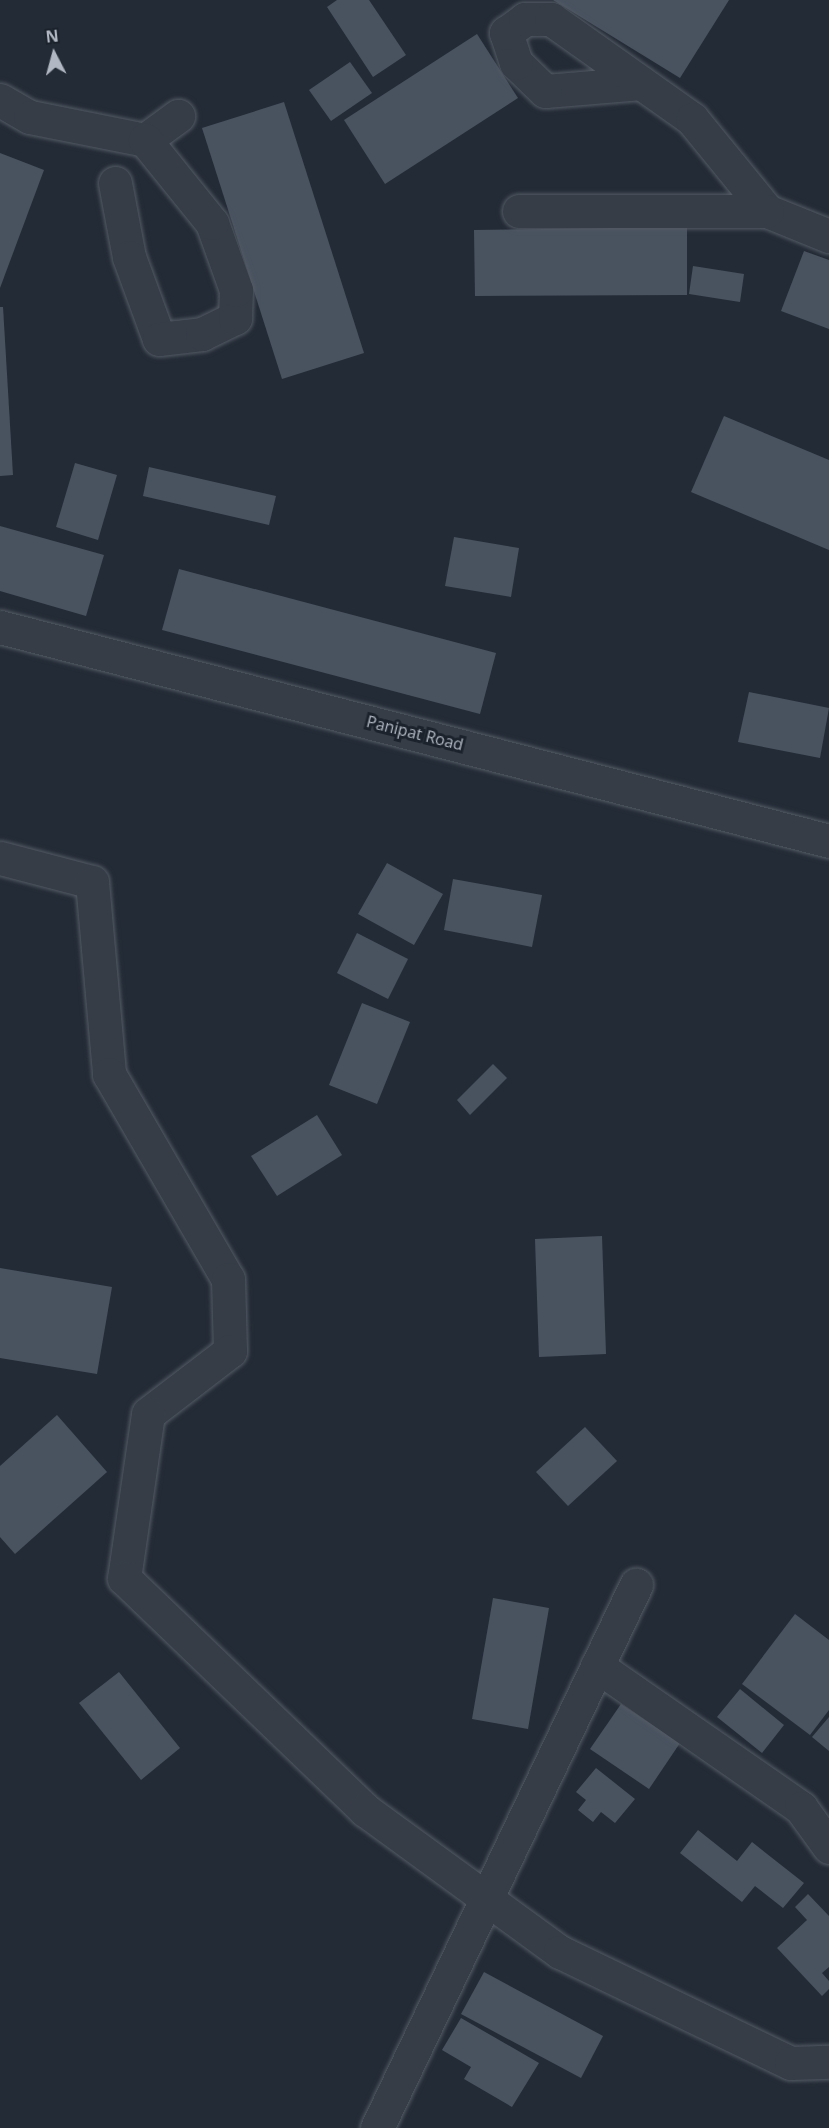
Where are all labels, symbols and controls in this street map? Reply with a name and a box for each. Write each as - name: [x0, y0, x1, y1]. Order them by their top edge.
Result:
- north arrow: [24, 24, 84, 84]
- text: N: [44, 24, 60, 48]
- street label: Panipat Road: [365, 712, 465, 754]

